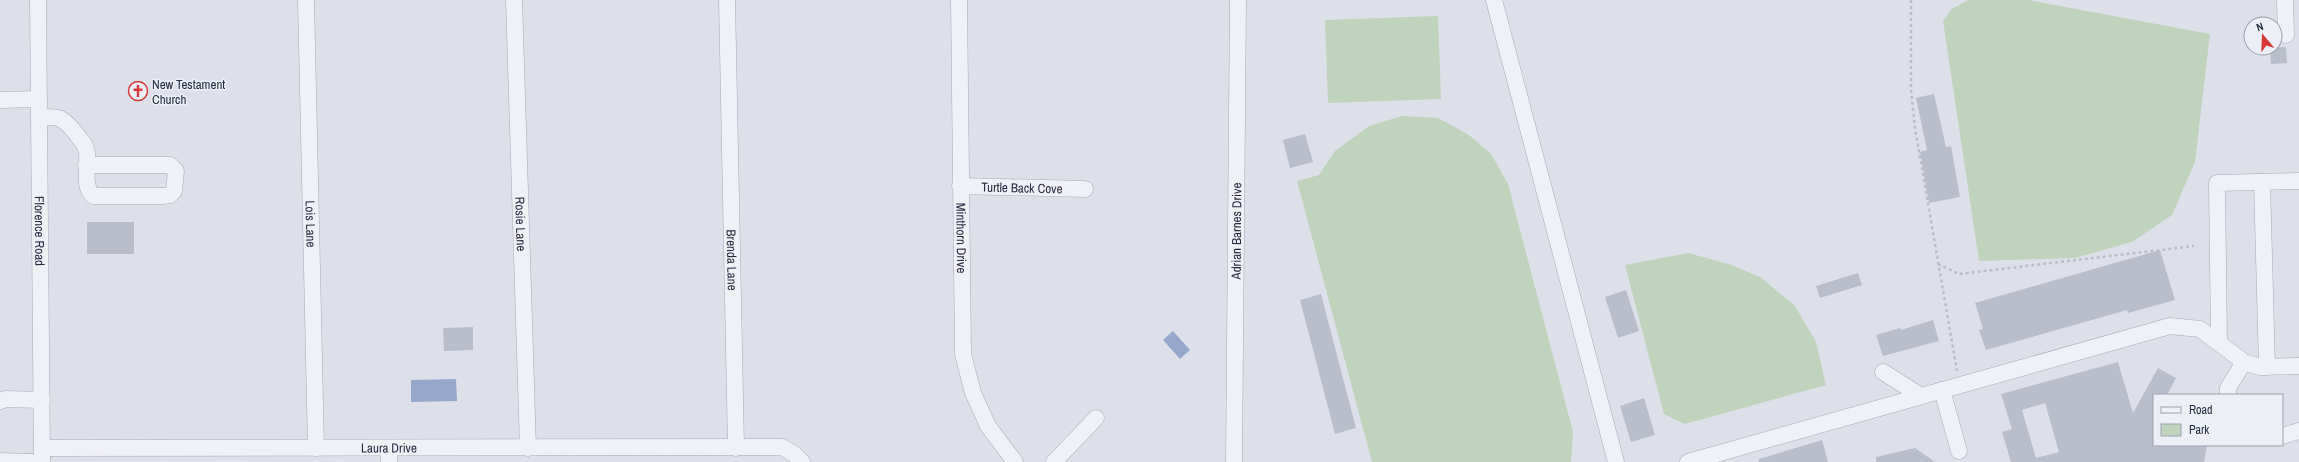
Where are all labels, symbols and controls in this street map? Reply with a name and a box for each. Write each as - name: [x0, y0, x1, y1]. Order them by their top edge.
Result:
- north arrow: [2243, 16, 2283, 56]
- text: N: [2254, 19, 2265, 34]
- place label: New Testament Church: [152, 76, 225, 108]
- church icon: New Testament Church: [127, 80, 149, 102]
- street label: Turtle Back Cove: [981, 179, 1063, 197]
- street label: Adrian Barnes Drive: [1228, 182, 1245, 280]
- street label: Florence Road: [31, 196, 48, 266]
- street label: Rosie Lane: [511, 196, 530, 252]
- street label: Lois Lane: [301, 200, 320, 248]
- street label: Minthorn Drive: [952, 203, 970, 273]
- street label: Brenda Lane: [723, 229, 741, 291]
- legend: [2153, 394, 2283, 446]
- text: Road: [2189, 402, 2213, 418]
- text: Park: [2189, 422, 2209, 438]
- street label: Laura Drive: [361, 439, 417, 457]

